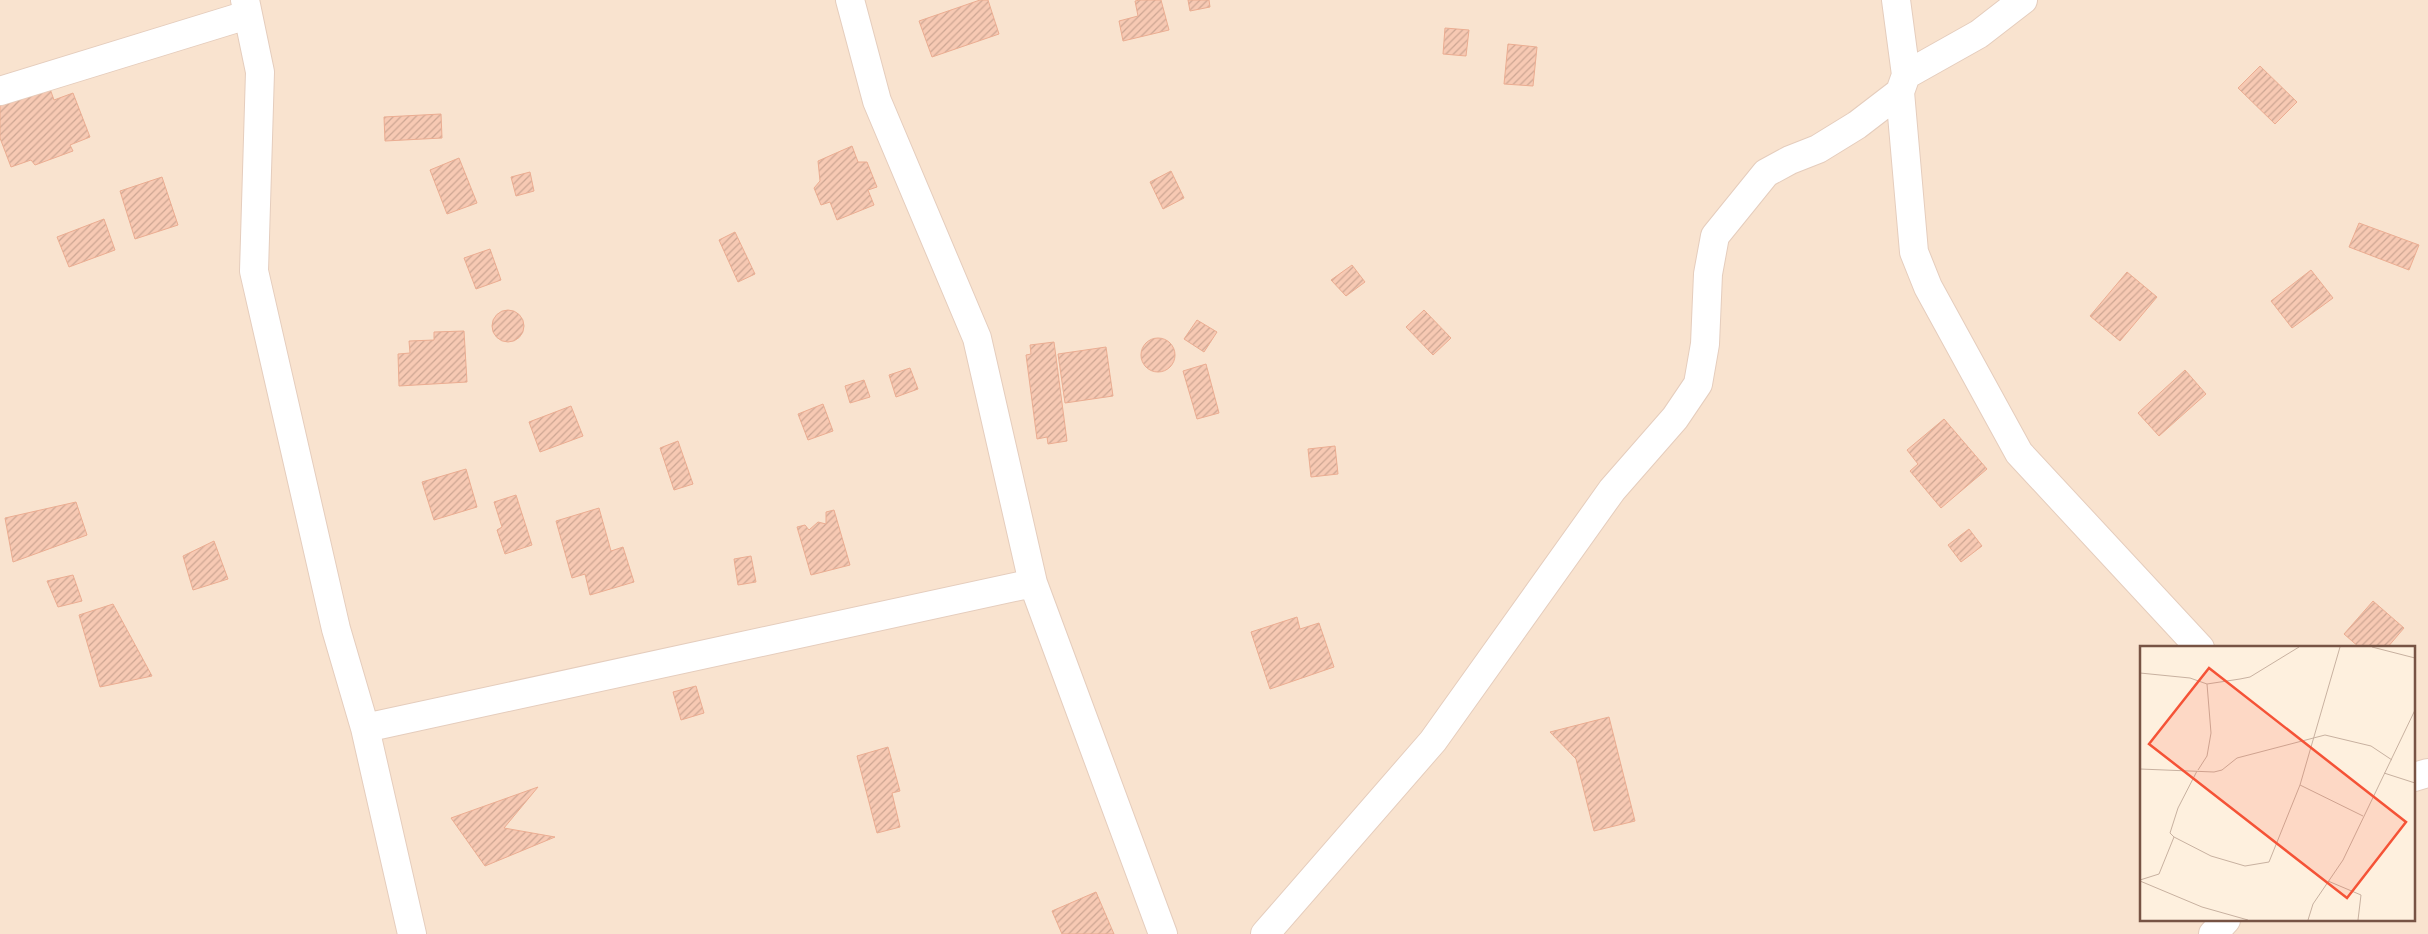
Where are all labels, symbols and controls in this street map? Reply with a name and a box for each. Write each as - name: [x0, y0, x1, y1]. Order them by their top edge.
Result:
- inset map: [2140, 646, 2416, 922]

